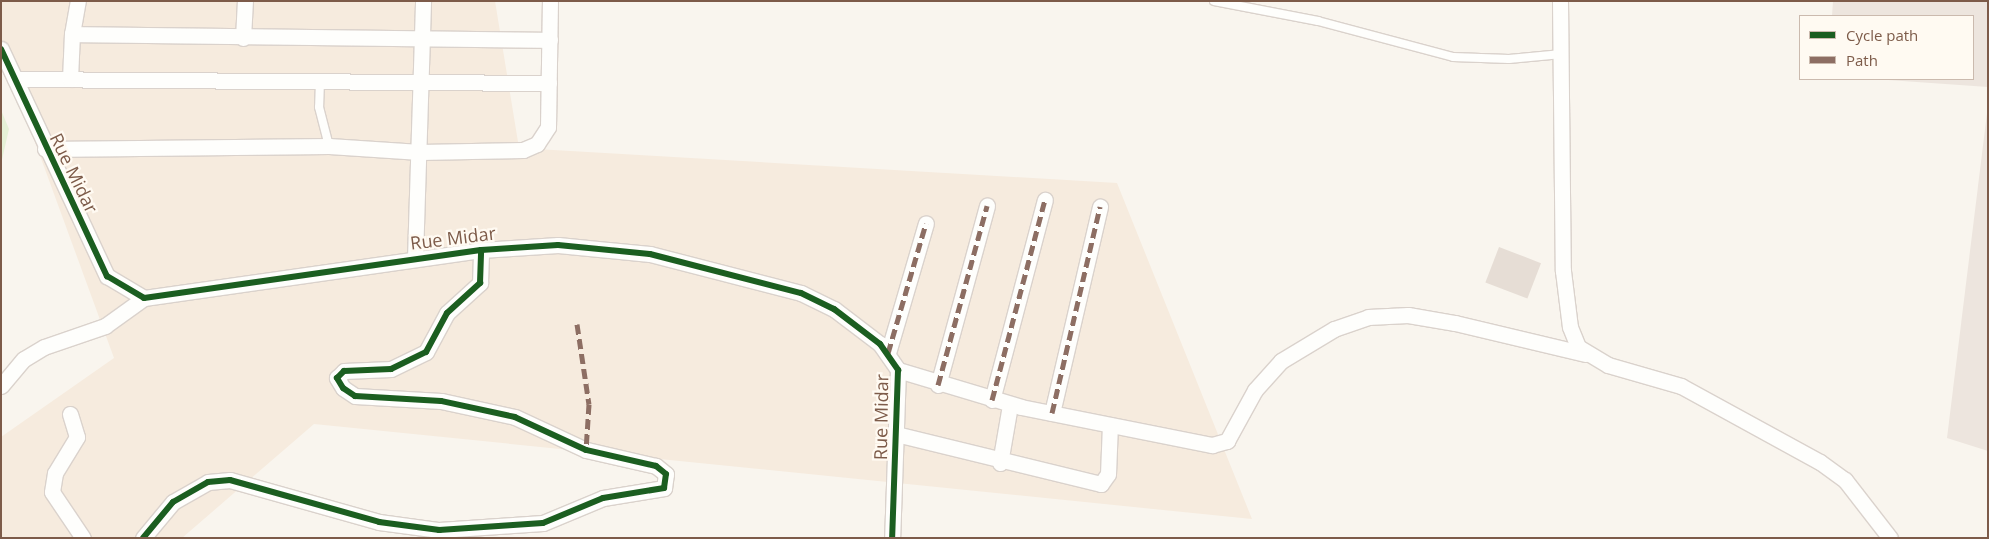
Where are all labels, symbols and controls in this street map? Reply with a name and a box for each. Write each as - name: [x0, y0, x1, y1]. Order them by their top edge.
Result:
- legend: [1799, 15, 1974, 80]
- text: Cycle path: [1846, 25, 1918, 45]
- text: Path: [1846, 50, 1878, 70]
- street label: Rue Midar: [45, 130, 103, 216]
- street label: Rue Midar: [409, 222, 497, 254]
- street label: Rue Midar: [869, 374, 893, 460]

